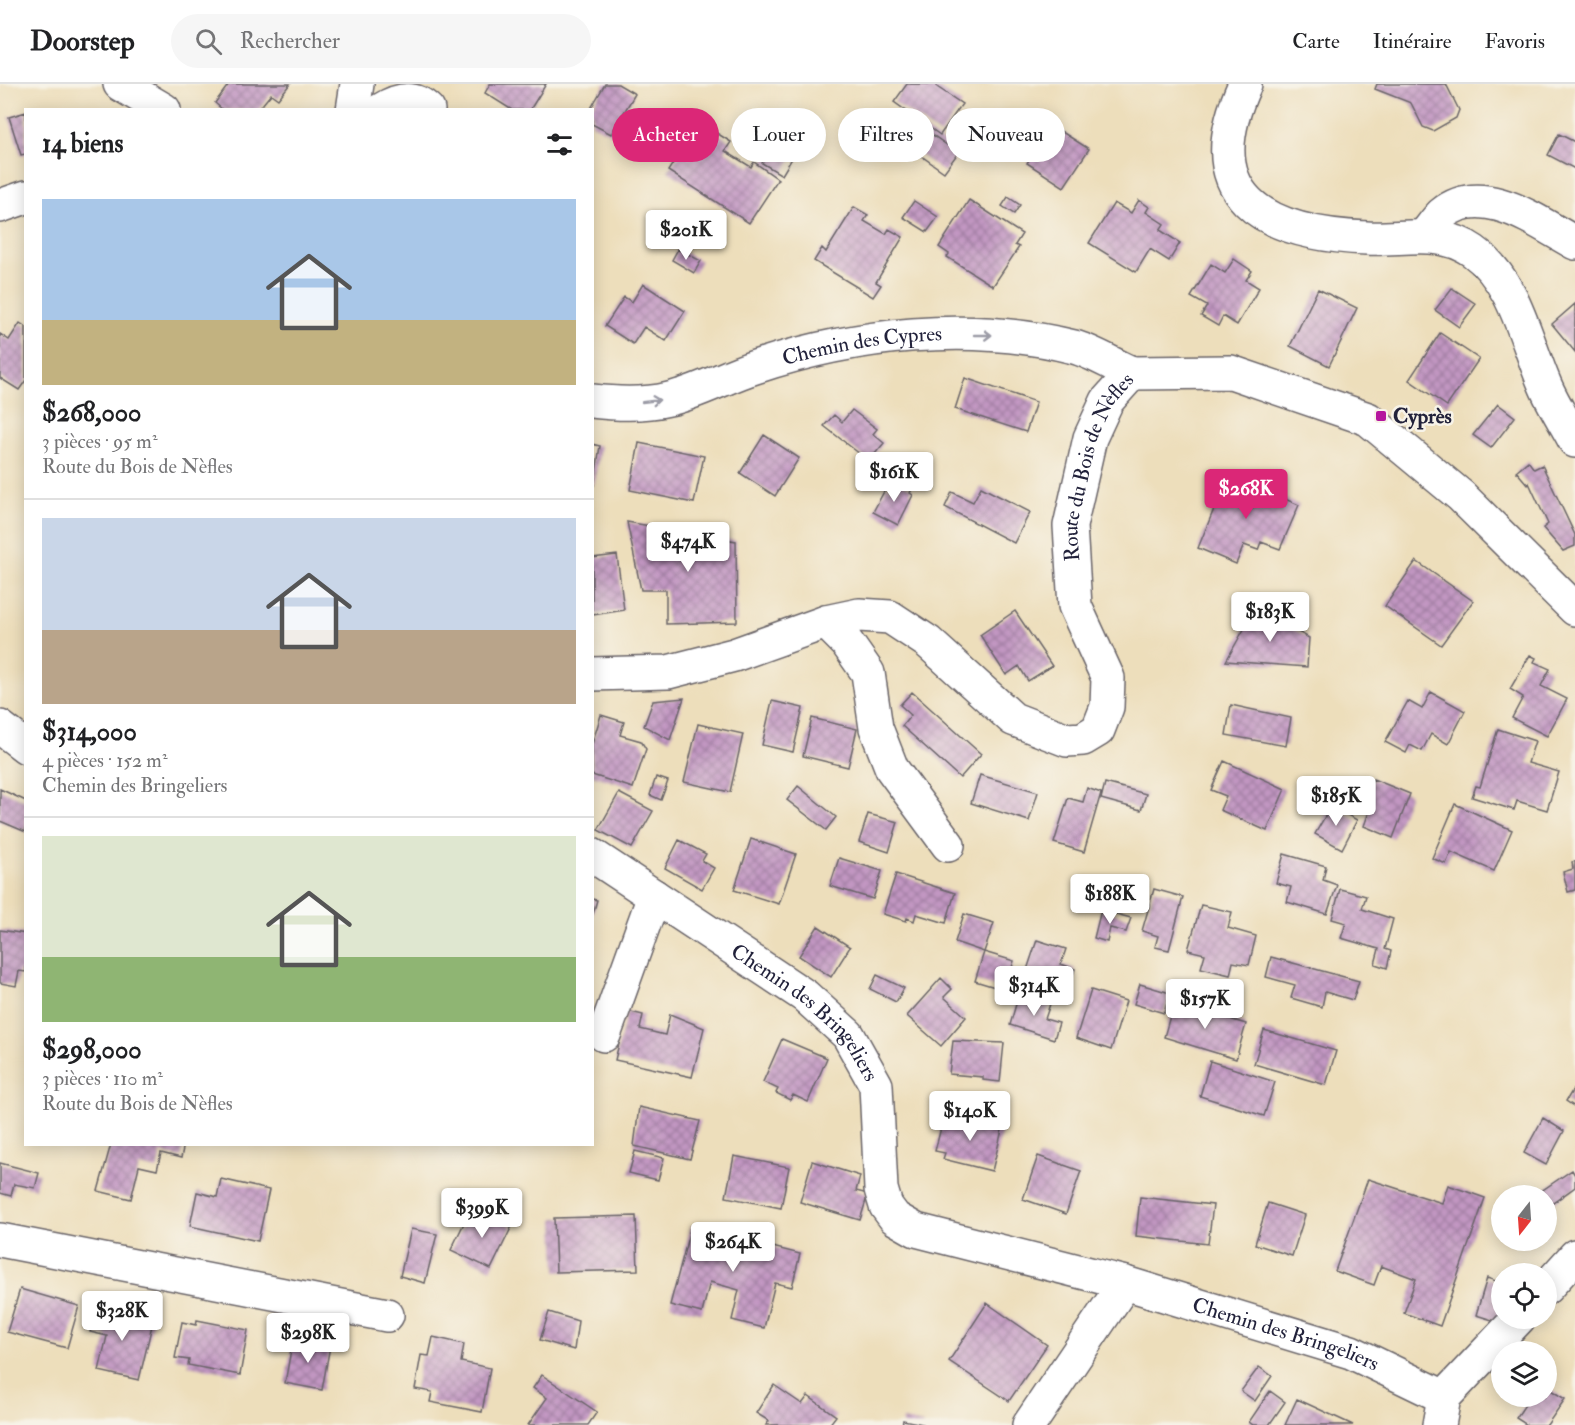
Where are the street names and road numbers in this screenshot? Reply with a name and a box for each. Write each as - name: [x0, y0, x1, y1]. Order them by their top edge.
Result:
- street label: Chemin des Cypres: [779, 320, 942, 372]
- street label: Route du Bois de Nèfles: [1057, 367, 1140, 562]
- street label: Chemin des Bringeliers: [726, 937, 885, 1086]
- street label: Chemin des Bringeliers: [1189, 1291, 1384, 1377]

